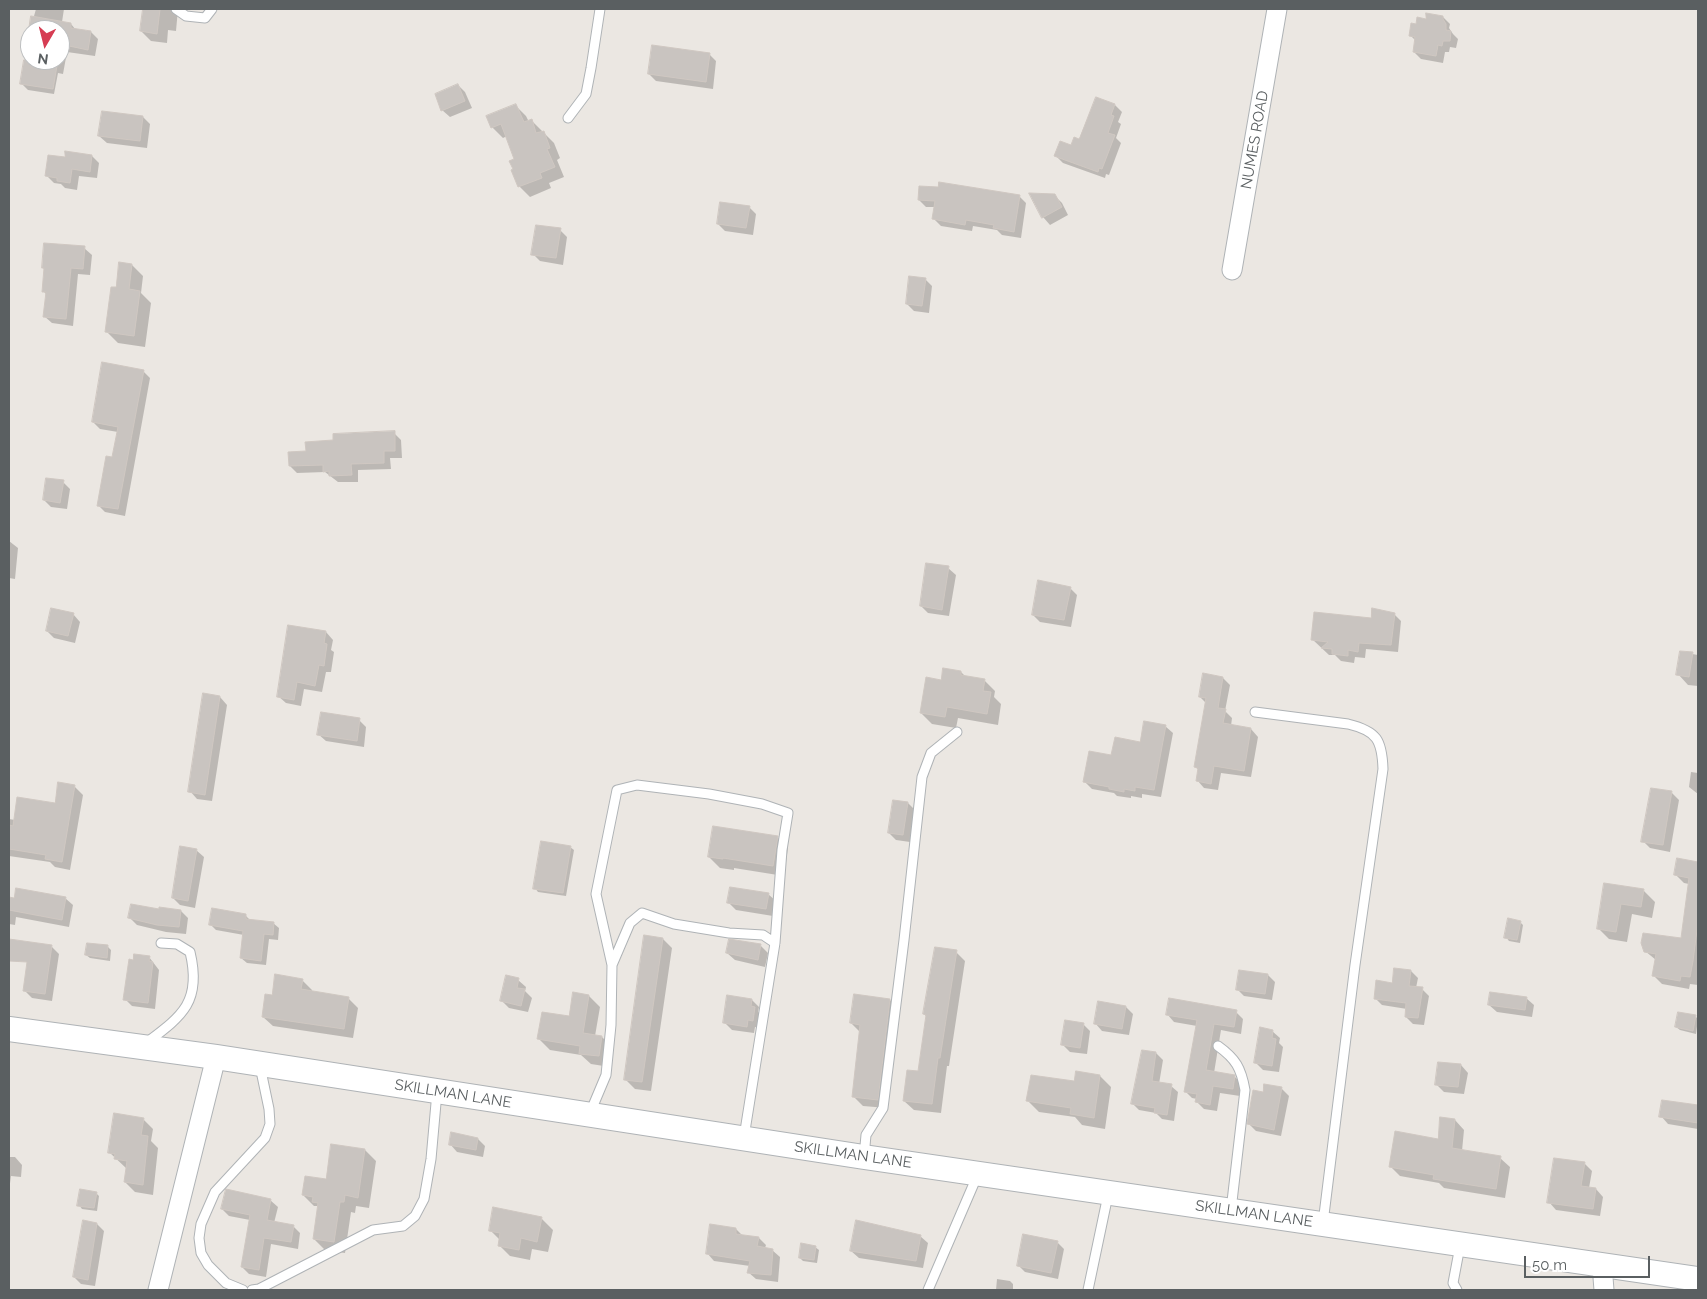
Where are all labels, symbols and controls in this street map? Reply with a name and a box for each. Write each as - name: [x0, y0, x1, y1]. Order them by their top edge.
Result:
- north arrow: [20, 20, 70, 70]
- text: N: [37, 50, 49, 68]
- street label: NUMES ROAD: [1237, 89, 1273, 191]
- street label: SKILLMAN LANE: [393, 1076, 513, 1112]
- street label: SKILLMAN LANE: [793, 1138, 913, 1172]
- street label: SKILLMAN LANE: [1194, 1197, 1314, 1231]
- scale bar: [1527, 1246, 1653, 1278]
- text: 50 m: [1532, 1256, 1567, 1274]

